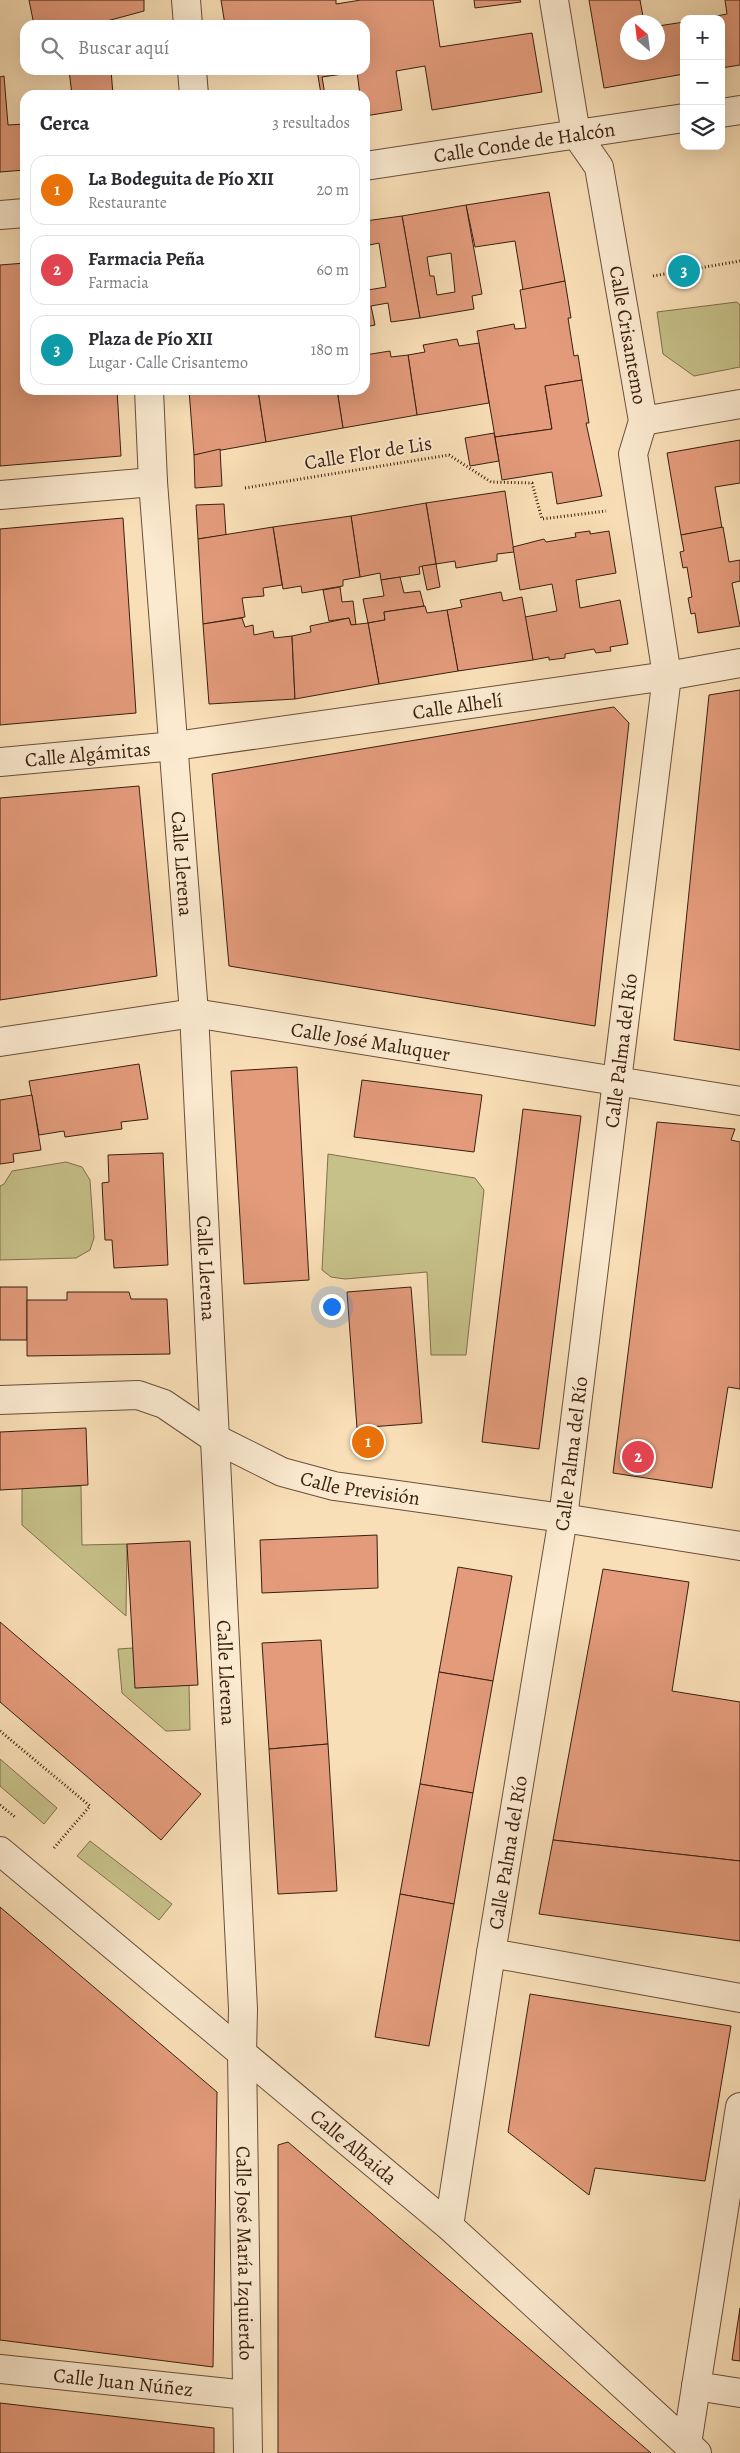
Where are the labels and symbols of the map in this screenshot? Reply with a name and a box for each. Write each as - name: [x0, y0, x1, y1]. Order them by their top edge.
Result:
- north arrow: [620, 15, 665, 60]
- street label: Calle Conde de Halcón: [432, 115, 617, 169]
- pin: 3: [668, 252, 700, 290]
- street label: Calle Crisantemo: [603, 264, 653, 407]
- street label: Calle Flor de Lis: [302, 430, 434, 476]
- street label: Calle Alhelí: [411, 686, 504, 726]
- street label: Calle Algámitas: [24, 735, 152, 773]
- street label: Calle Llerena: [165, 810, 200, 918]
- street label: Calle Palma del Río: [598, 972, 644, 1130]
- street label: Calle José Maluquer: [289, 1015, 452, 1068]
- street label: Calle Llerena: [190, 1215, 223, 1322]
- your location: [319, 1294, 345, 1320]
- street label: Calle Palma del Río: [548, 1375, 594, 1533]
- pin: 1: [352, 1423, 384, 1461]
- pin: 2: [622, 1438, 654, 1476]
- street label: Calle Previsión: [297, 1464, 422, 1511]
- street label: Calle Llerena: [210, 1619, 243, 1726]
- street label: Calle Palma del Río: [482, 1774, 534, 1932]
- street label: Calle Albaida: [305, 2102, 404, 2191]
- street label: Calle José María Izquierdo: [230, 2146, 260, 2360]
- street label: Calle Juan Núñez: [52, 2361, 194, 2403]

